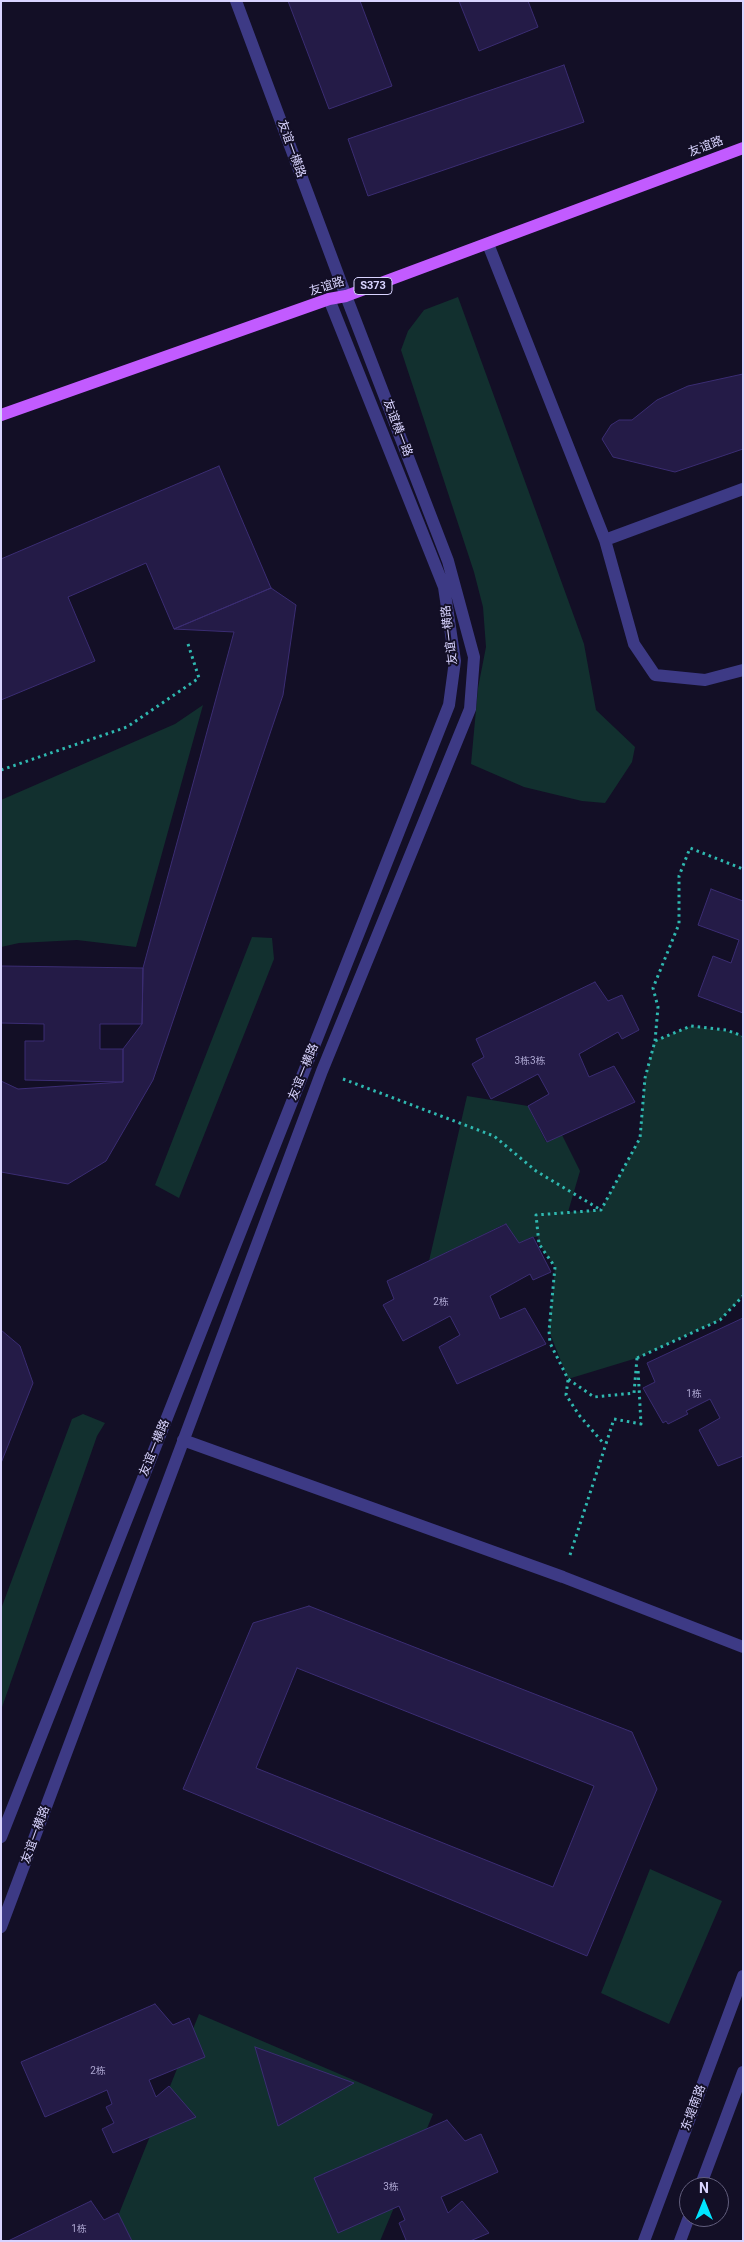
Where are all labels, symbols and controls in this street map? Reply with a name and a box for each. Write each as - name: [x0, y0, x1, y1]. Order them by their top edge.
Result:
- street label: 友谊一横路: [274, 118, 308, 180]
- street label: 友谊路: [687, 134, 725, 160]
- street label: 友谊路: [308, 275, 346, 299]
- road number: S373: [354, 278, 392, 294]
- street label: 友谊横一路: [380, 397, 414, 459]
- street label: 友谊一横路: [439, 604, 461, 666]
- street label: 友谊一横路: [286, 1041, 322, 1103]
- house number: 3栋3栋: [514, 1055, 546, 1067]
- house number: 2栋: [433, 1296, 449, 1308]
- house number: 1栋: [686, 1388, 702, 1400]
- street label: 友谊一横路: [137, 1417, 173, 1479]
- street label: 友谊一横路: [19, 1804, 53, 1866]
- house number: 2栋: [90, 2065, 106, 2077]
- street label: 东堤南路: [679, 2083, 709, 2133]
- north arrow: [679, 2177, 729, 2227]
- text: N: [699, 2180, 709, 2196]
- house number: 3栋: [383, 2181, 399, 2193]
- house number: 1栋: [71, 2223, 87, 2235]

